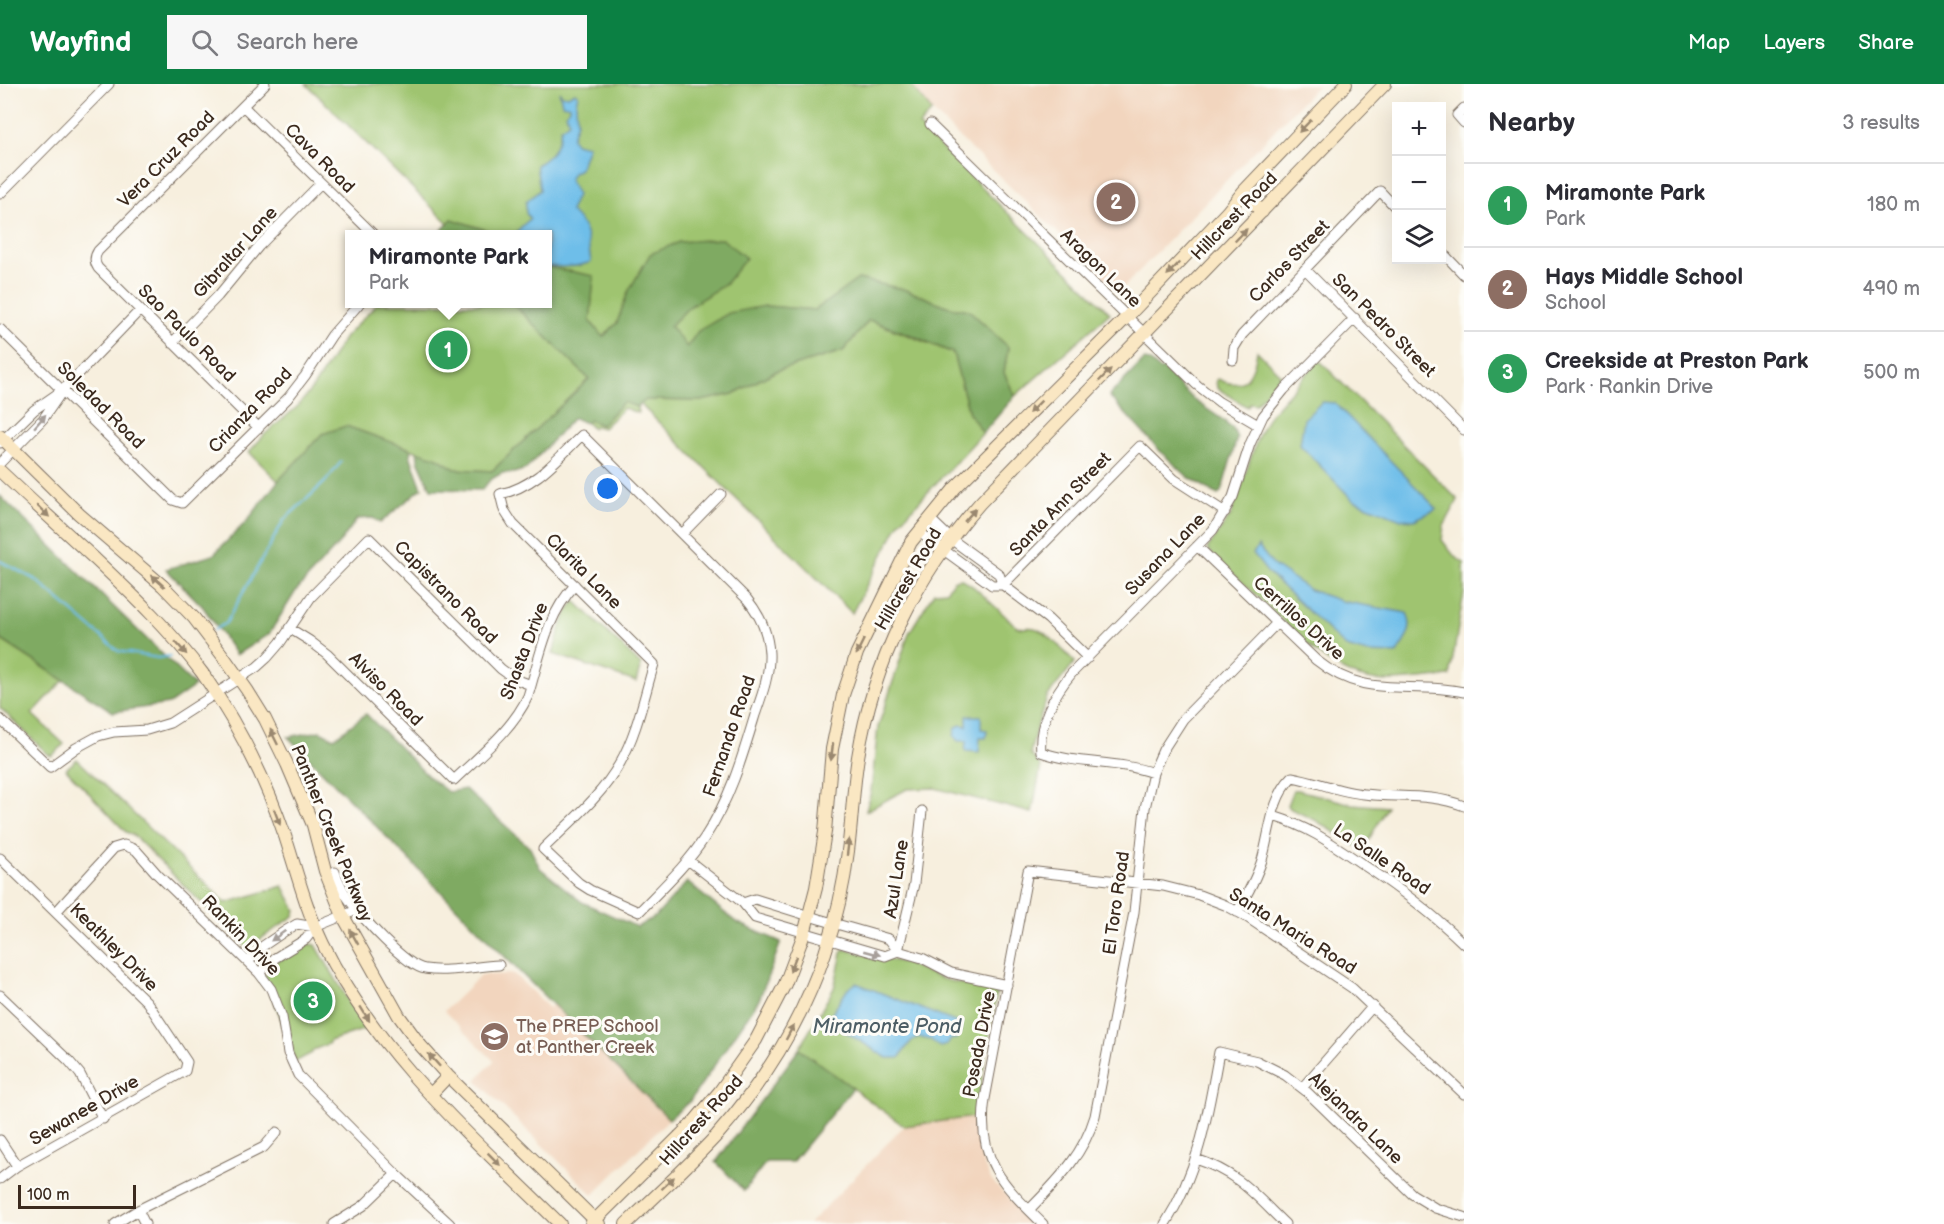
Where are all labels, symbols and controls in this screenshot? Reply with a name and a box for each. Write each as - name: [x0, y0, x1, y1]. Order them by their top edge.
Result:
- search box: [167, 15, 587, 69]
- text: Wayfind: [30, 26, 131, 59]
- icon: search: [188, 26, 221, 59]
- text: Search here: [236, 29, 358, 56]
- text: Map: [1688, 30, 1730, 55]
- text: Layers: [1763, 30, 1825, 55]
- text: Share: [1858, 30, 1914, 55]
- map controls: [1392, 102, 1446, 264]
- button: +: [1392, 102, 1446, 156]
- street label: Vera Cruz Road: [114, 107, 219, 212]
- text: Nearby: [1488, 108, 1575, 139]
- text: 3 results: [1842, 111, 1920, 135]
- street label: Cava Road: [280, 119, 359, 198]
- one-way arrow: [1299, 119, 1313, 133]
- button: −: [1392, 156, 1446, 210]
- street label: Hillcrest Road: [1187, 168, 1282, 265]
- pin: 2: [1096, 180, 1136, 224]
- text: Miramonte Park: [1545, 180, 1705, 207]
- text: 1: [1503, 193, 1512, 217]
- text: 180 m: [1867, 193, 1920, 217]
- street label: Gibraltar Lane: [189, 202, 282, 302]
- text: Park: [1545, 207, 1585, 231]
- button: layers: [1392, 210, 1446, 264]
- street label: Carlos Street: [1245, 215, 1334, 307]
- street label: Aragon Lane: [1056, 225, 1146, 312]
- one-way arrow: [1234, 227, 1248, 242]
- popup: [345, 230, 552, 308]
- text: Miramonte Park: [368, 244, 529, 271]
- one-way arrow: [1167, 261, 1180, 276]
- text: Hays Middle School: [1545, 264, 1743, 291]
- street label: San Pedro Street: [1327, 269, 1440, 382]
- text: Park: [368, 271, 409, 295]
- text: 2: [1502, 277, 1513, 301]
- text: 490 m: [1863, 277, 1920, 301]
- street label: Sao Paulo Road: [133, 280, 240, 387]
- text: School: [1545, 291, 1606, 315]
- pin: 1: [428, 328, 468, 372]
- text: Creekside at Preston Park: [1545, 348, 1808, 375]
- street label: Soledad Road: [53, 357, 149, 453]
- text: 3: [1502, 361, 1513, 385]
- text: 500 m: [1863, 361, 1920, 385]
- street label: Crianza Road: [204, 363, 296, 457]
- one-way arrow: [1098, 367, 1112, 382]
- text: Park · Rankin Drive: [1545, 375, 1713, 399]
- one-way arrow: [1029, 400, 1043, 414]
- one-way arrow: [33, 413, 46, 429]
- street label: Santa Ann Street: [1005, 448, 1116, 561]
- your location: [593, 474, 622, 503]
- one-way arrow: [35, 504, 50, 518]
- one-way arrow: [963, 508, 976, 523]
- street label: Susana Lane: [1121, 509, 1210, 600]
- street label: Hillcrest Road: [871, 524, 946, 634]
- street label: Clarita Lane: [541, 529, 626, 614]
- street label: Capistrano Road: [390, 536, 502, 648]
- street label: Cerrillos Drive: [1249, 572, 1349, 665]
- one-way arrow: [151, 575, 165, 589]
- street label: Shasta Drive: [496, 599, 553, 703]
- one-way arrow: [856, 638, 865, 655]
- one-way arrow: [174, 640, 187, 655]
- street label: Alviso Road: [344, 648, 427, 731]
- street label: Fernando Road: [699, 673, 760, 800]
- one-way arrow: [269, 729, 278, 746]
- street label: Panther Creek Parkway: [286, 742, 377, 925]
- one-way arrow: [827, 743, 837, 762]
- one-way arrow: [273, 808, 282, 826]
- street label: La Salle Road: [1329, 819, 1434, 900]
- one-way arrow: [844, 838, 853, 857]
- street label: Azul Lane: [880, 838, 913, 920]
- street label: El Toro Road: [1099, 850, 1134, 956]
- street label: Santa Maria Road: [1225, 884, 1360, 979]
- street label: Rankin Drive: [197, 891, 284, 980]
- street label: Keathley Drive: [65, 899, 162, 996]
- one-way arrow: [349, 928, 359, 945]
- one-way arrow: [270, 930, 286, 941]
- one-way arrow: [862, 948, 881, 958]
- one-way arrow: [788, 955, 797, 973]
- pin: 3: [294, 978, 332, 1024]
- street label: Posada Drive: [959, 989, 1000, 1099]
- one-way arrow: [359, 1006, 370, 1022]
- water label: Miramonte Pond: [812, 1015, 962, 1039]
- place label: The PREP School at Panther Creek: [516, 1016, 659, 1058]
- school or university icon: The PREP School at Panther Creek: [479, 1020, 511, 1052]
- one-way arrow: [785, 1023, 795, 1040]
- one-way arrow: [428, 1053, 441, 1068]
- street label: Alejandra Lane: [1304, 1068, 1407, 1169]
- street label: Sewanee Drive: [26, 1071, 143, 1150]
- street label: Hillcrest Road: [655, 1071, 747, 1170]
- one-way arrow: [487, 1151, 501, 1165]
- one-way arrow: [661, 1176, 676, 1190]
- scale bar: [18, 1182, 136, 1210]
- text: 100 m: [27, 1186, 70, 1205]

